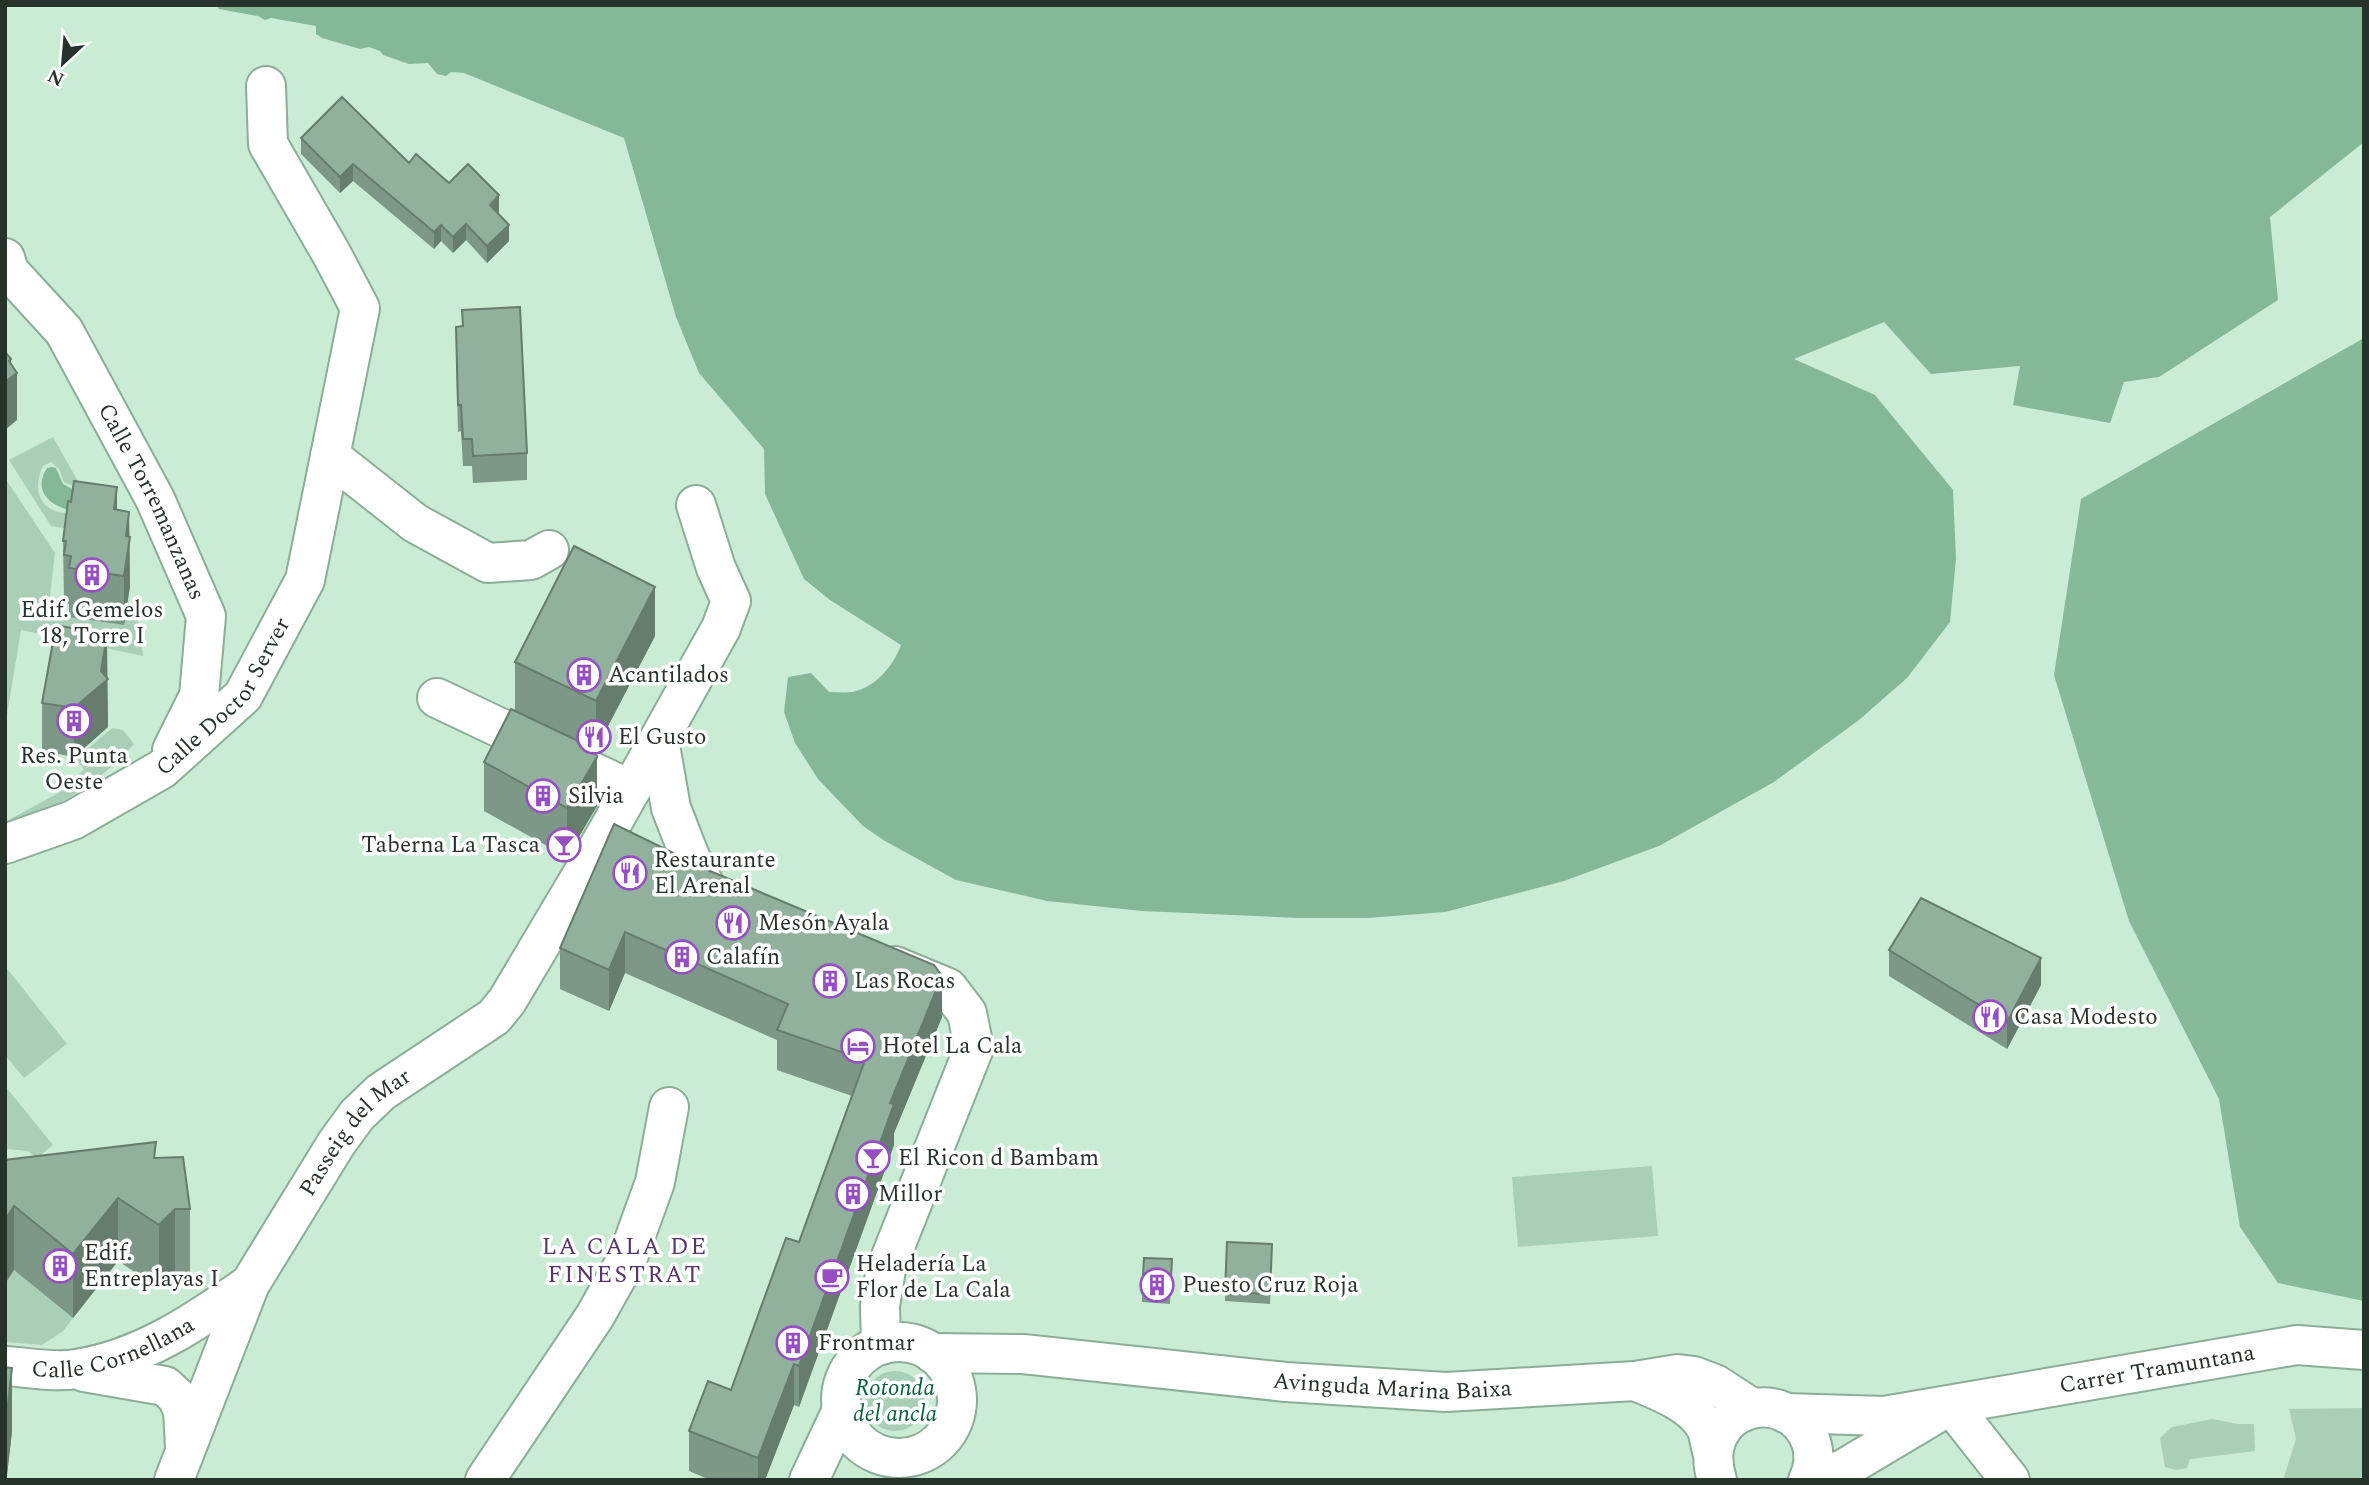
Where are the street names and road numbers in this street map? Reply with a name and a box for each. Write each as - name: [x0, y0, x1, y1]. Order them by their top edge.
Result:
- street label: Calle Torremanzanas: [89, 397, 214, 606]
- street label: Calle Doctor Server: [148, 611, 299, 784]
- street label: Passeig del Mar: [290, 1059, 418, 1203]
- street label: Calle Cornellana: [30, 1308, 201, 1388]
- street label: Carrer Tramuntana: [2057, 1335, 2257, 1403]
- street label: Avinguda Marina Baixa: [1271, 1363, 1513, 1410]

